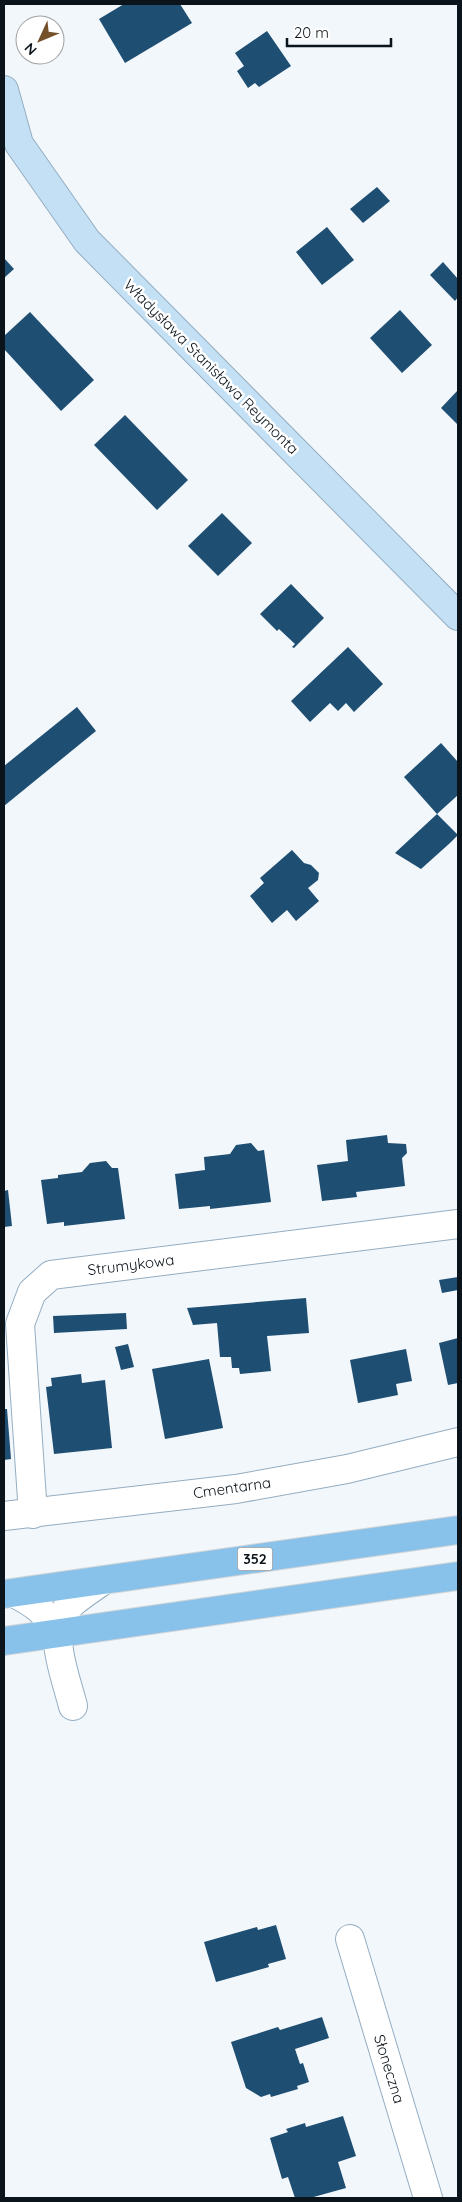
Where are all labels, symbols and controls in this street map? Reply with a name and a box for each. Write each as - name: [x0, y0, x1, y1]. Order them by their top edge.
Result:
- north arrow: [15, 15, 65, 65]
- scale bar: [287, 15, 391, 47]
- text: 20 m: [294, 23, 329, 42]
- text: N: [21, 39, 41, 59]
- street label: Władysława Stanisława Reymonta: [120, 275, 303, 458]
- street label: Strumykowa: [87, 1250, 175, 1279]
- street label: Cmentarna: [192, 1473, 272, 1502]
- road number: 352: [238, 1548, 272, 1570]
- street label: Słoneczna: [370, 2032, 409, 2105]

